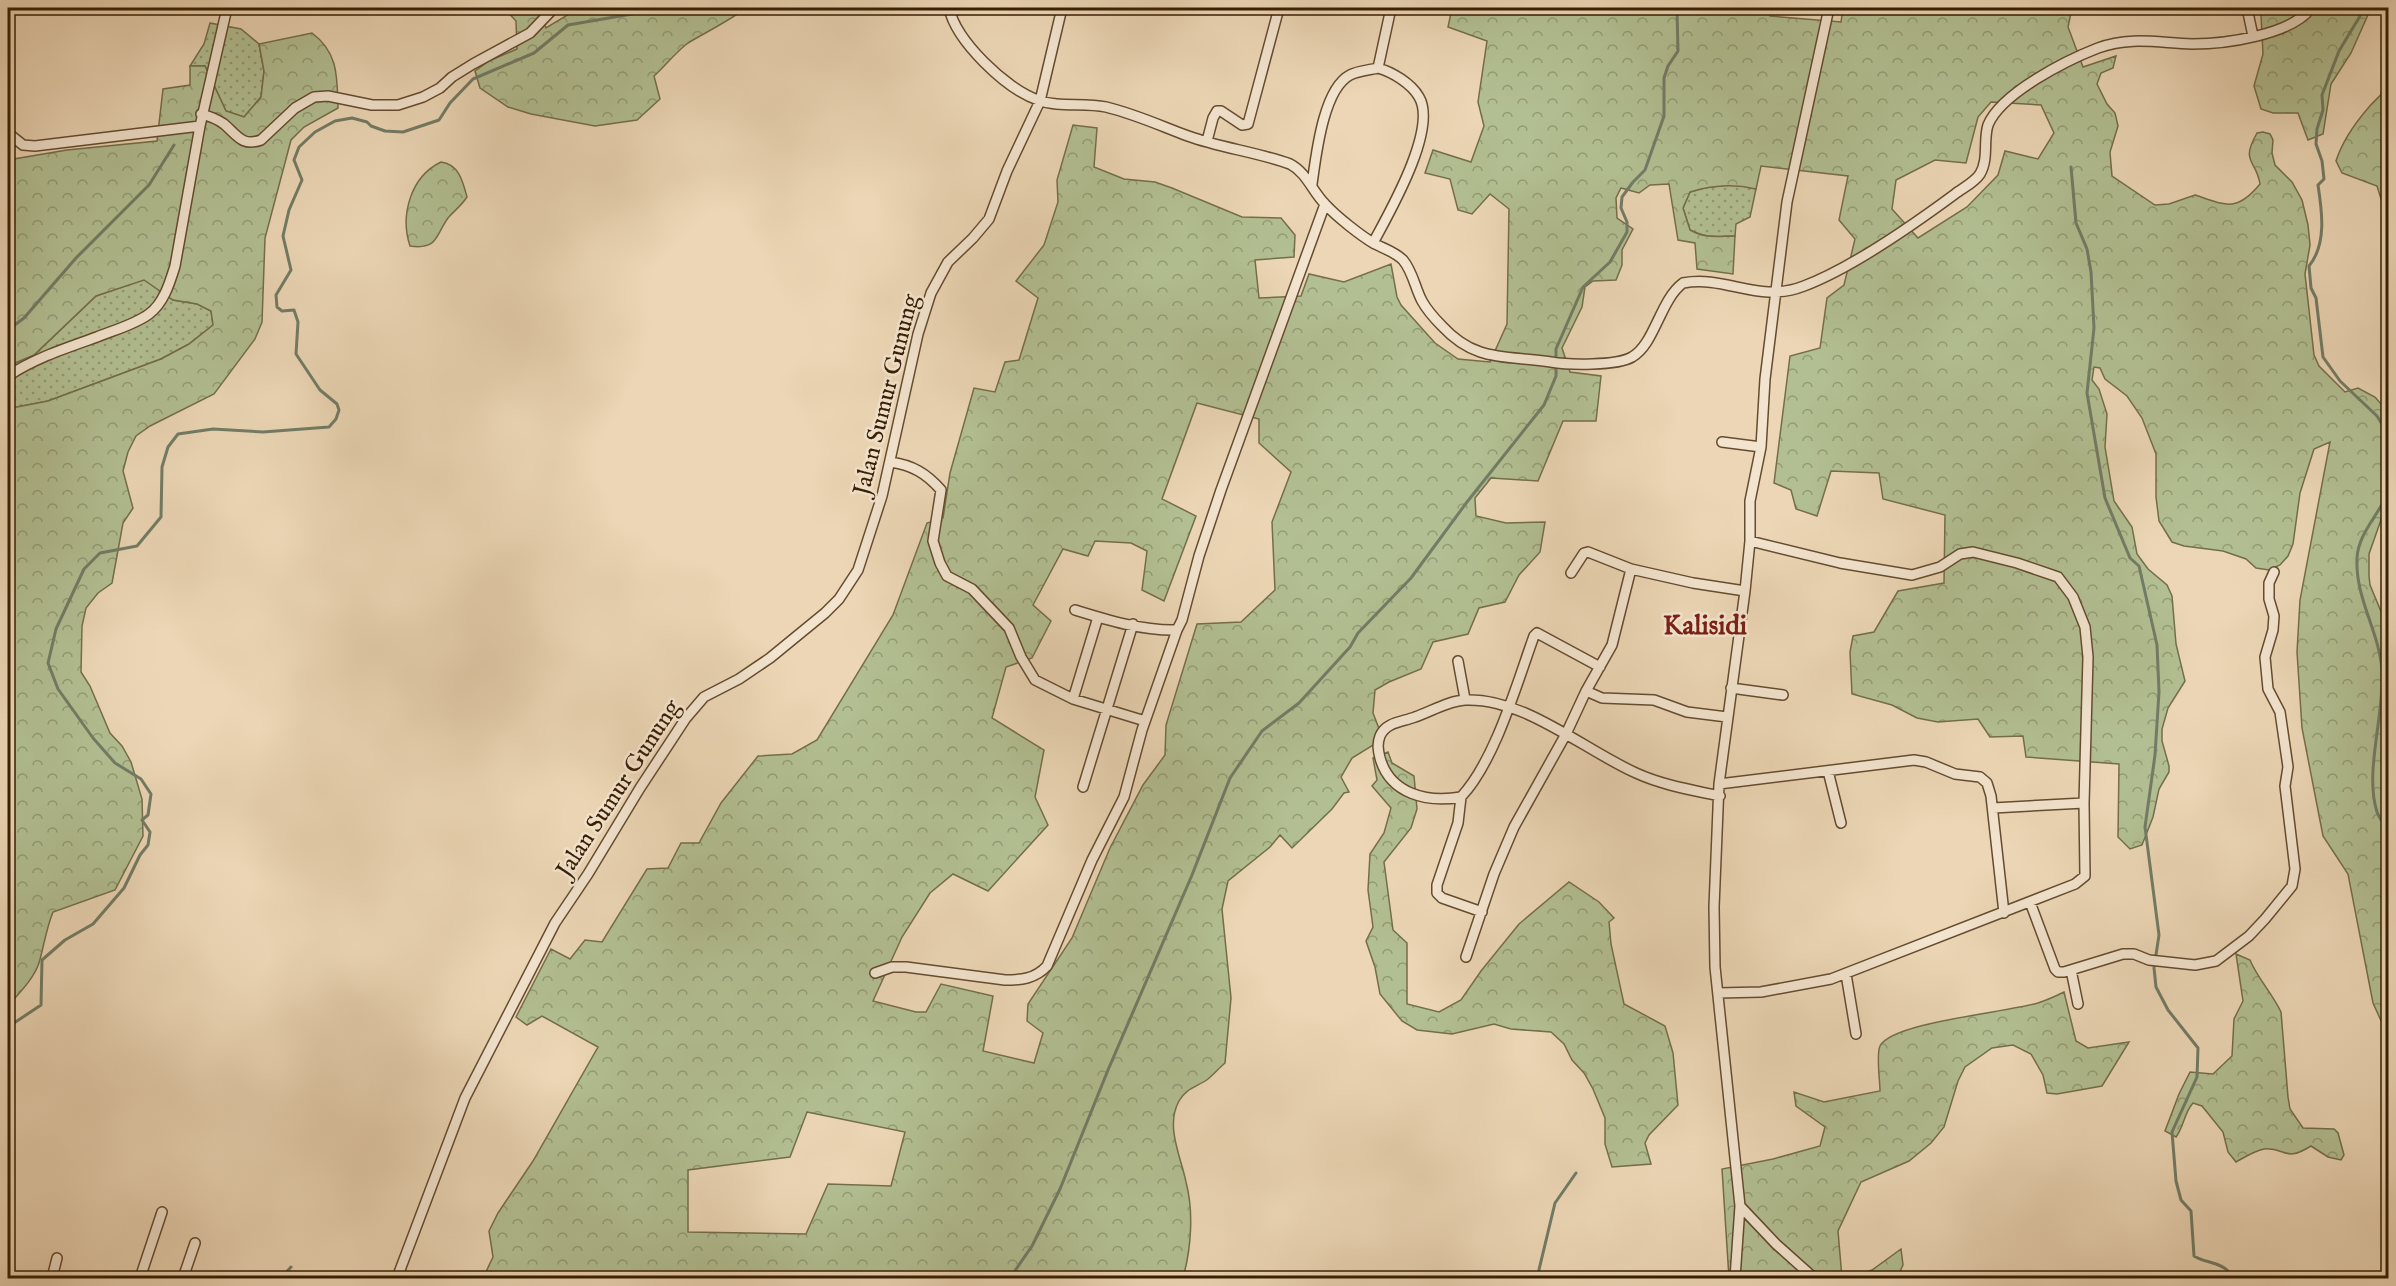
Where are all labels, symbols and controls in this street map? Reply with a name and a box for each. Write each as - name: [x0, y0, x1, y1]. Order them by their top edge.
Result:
- street label: Jalan Sumur Gunung: [846, 290, 927, 502]
- district label: Kalisidi: [1663, 610, 1747, 644]
- street label: Jalan Sumur Gunung: [548, 693, 689, 887]

